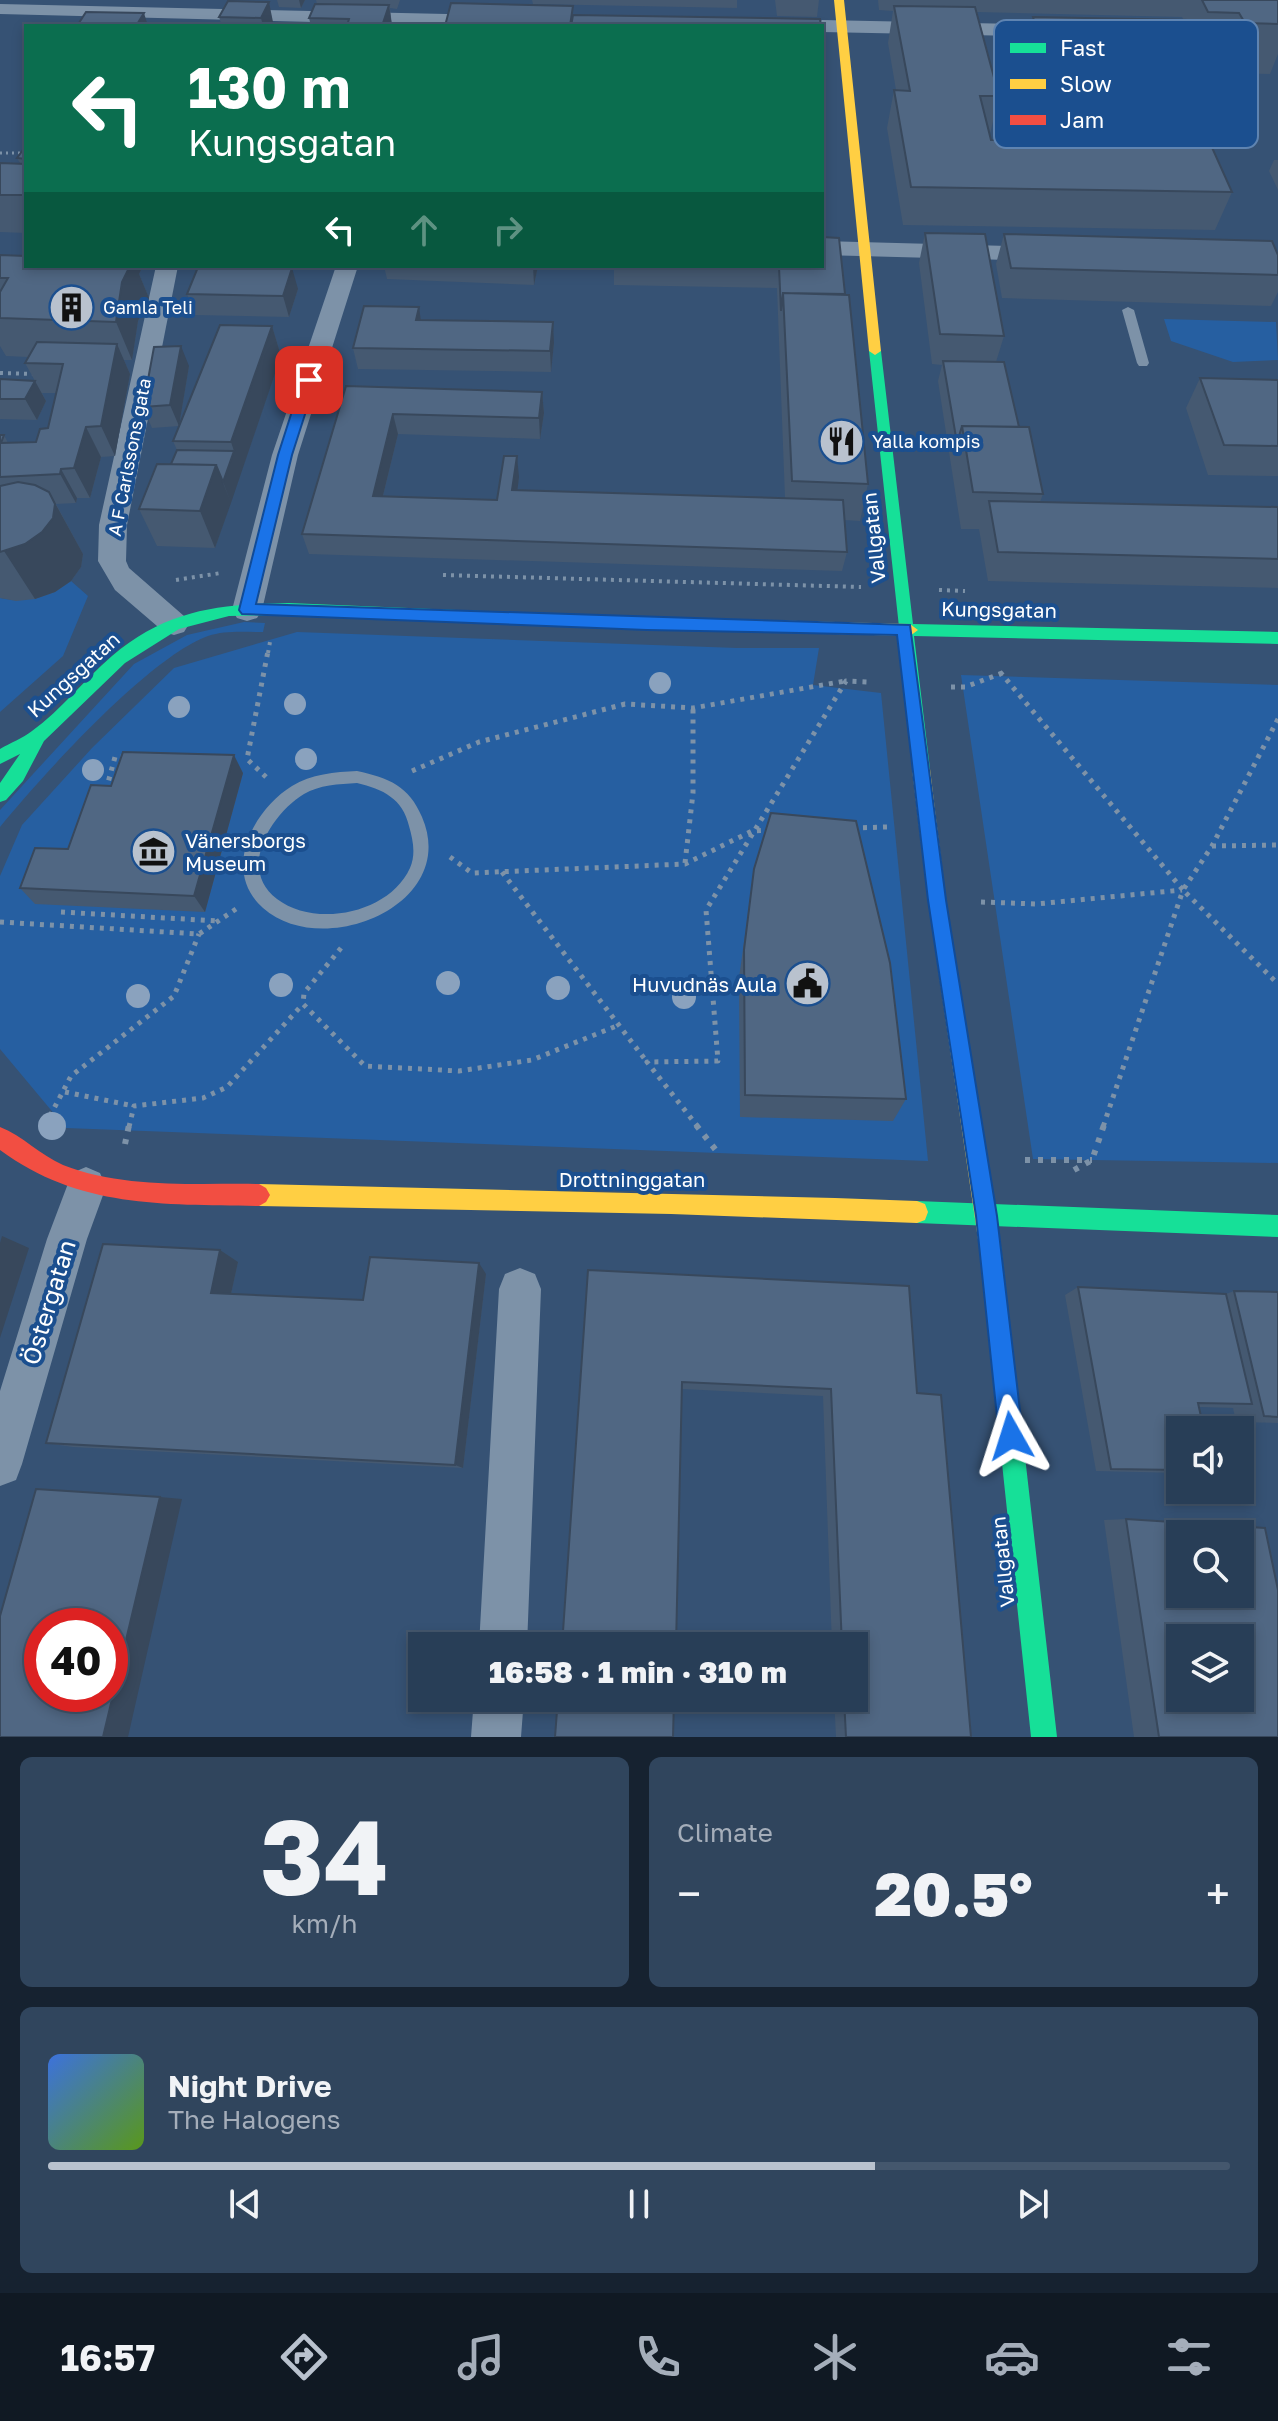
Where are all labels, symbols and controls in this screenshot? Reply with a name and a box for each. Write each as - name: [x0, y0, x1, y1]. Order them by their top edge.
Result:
- legend: [994, 20, 1258, 148]
- text: Fast: [1060, 34, 1106, 61]
- text: 130 m: [188, 53, 350, 120]
- icon: left: [56, 56, 160, 160]
- text: Slow: [1060, 70, 1112, 97]
- text: Jam: [1060, 106, 1104, 133]
- text: Kungsgatan: [188, 121, 396, 164]
- icon: left: [318, 208, 362, 252]
- icon: ahead: [402, 208, 446, 252]
- icon: right: [486, 208, 530, 252]
- building icon: Gamla Teli: [48, 283, 96, 331]
- place label: Gamla Teli: [103, 296, 193, 318]
- pin: [275, 346, 343, 414]
- icon: arrive: [287, 358, 331, 402]
- street label: A F Carlssons gata: [103, 376, 155, 538]
- restaurant icon: Yalla kompis: [817, 417, 865, 465]
- place label: Yalla kompis: [872, 430, 980, 452]
- street label: Vallgatan: [856, 491, 890, 585]
- street label: Kungsgatan: [941, 596, 1057, 622]
- street label: Kungsgatan: [22, 626, 124, 722]
- museum icon: Vänersborgs Museum: [130, 827, 178, 875]
- place label: Vänersborgs Museum: [185, 828, 306, 875]
- public building icon: Huvudnäs Aula: [784, 960, 832, 1008]
- place label: Huvudnäs Aula: [632, 972, 777, 996]
- street label: Drottninggatan: [559, 1167, 705, 1191]
- street label: Östergatan: [15, 1236, 81, 1368]
- position arrow: [969, 1394, 1053, 1478]
- map controls: [1166, 1416, 1254, 1712]
- button: sound: [1166, 1416, 1254, 1504]
- street label: Vallgatan: [985, 1515, 1019, 1609]
- button: search: [1166, 1520, 1254, 1608]
- speed limit sign: 40: [24, 1608, 128, 1712]
- button: layers: [1166, 1624, 1254, 1712]
- text: 16:58 · 1 min · 310 m: [489, 1654, 787, 1690]
- text: 34: [260, 1793, 389, 1918]
- text: Climate: [677, 1817, 773, 1848]
- text: 20.5°: [875, 1857, 1032, 1929]
- text: −: [677, 1867, 701, 1920]
- text: +: [1206, 1867, 1230, 1920]
- text: km/h: [291, 1908, 358, 1939]
- text: Night Drive: [168, 2068, 332, 2104]
- text: The Halogens: [168, 2104, 341, 2135]
- icon: previous: [223, 2182, 267, 2226]
- icon: pause: [617, 2182, 661, 2226]
- icon: next: [1011, 2182, 1055, 2226]
- icon: directions: [276, 2329, 332, 2385]
- icon: music: [453, 2329, 509, 2385]
- icon: phone: [630, 2329, 686, 2385]
- icon: climate: [807, 2329, 863, 2385]
- icon: car: [984, 2329, 1040, 2385]
- icon: filters: [1161, 2329, 1217, 2385]
- text: 16:57: [61, 2336, 155, 2379]

